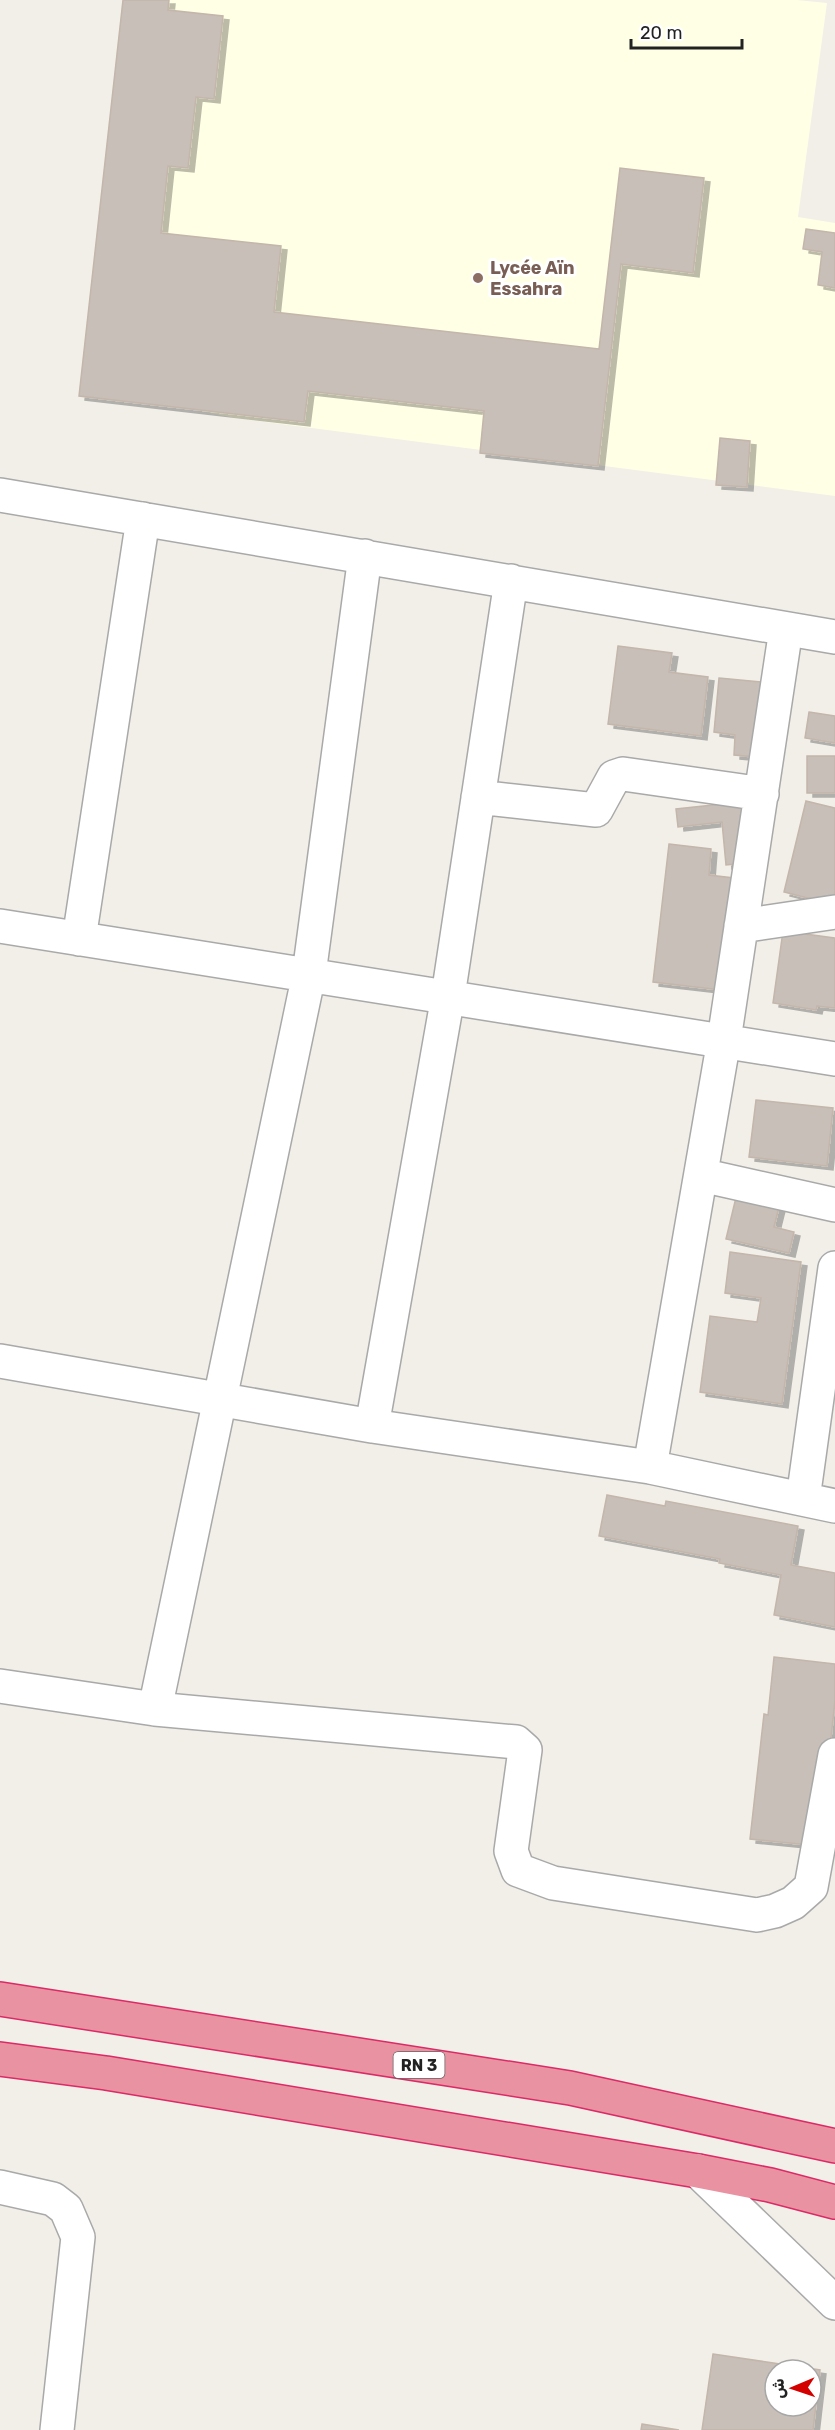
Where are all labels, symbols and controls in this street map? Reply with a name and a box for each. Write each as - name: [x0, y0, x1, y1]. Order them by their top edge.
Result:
- scale bar: [631, 12, 742, 50]
- text: 20 m: [640, 22, 682, 44]
- place label: Lycée Aïn Essahra: [490, 257, 575, 300]
- marker: Lycée Aïn Essahra: [471, 271, 485, 285]
- road number: RN 3: [394, 2052, 444, 2078]
- north arrow: [763, 2358, 823, 2418]
- text: ش: [769, 2378, 788, 2399]

